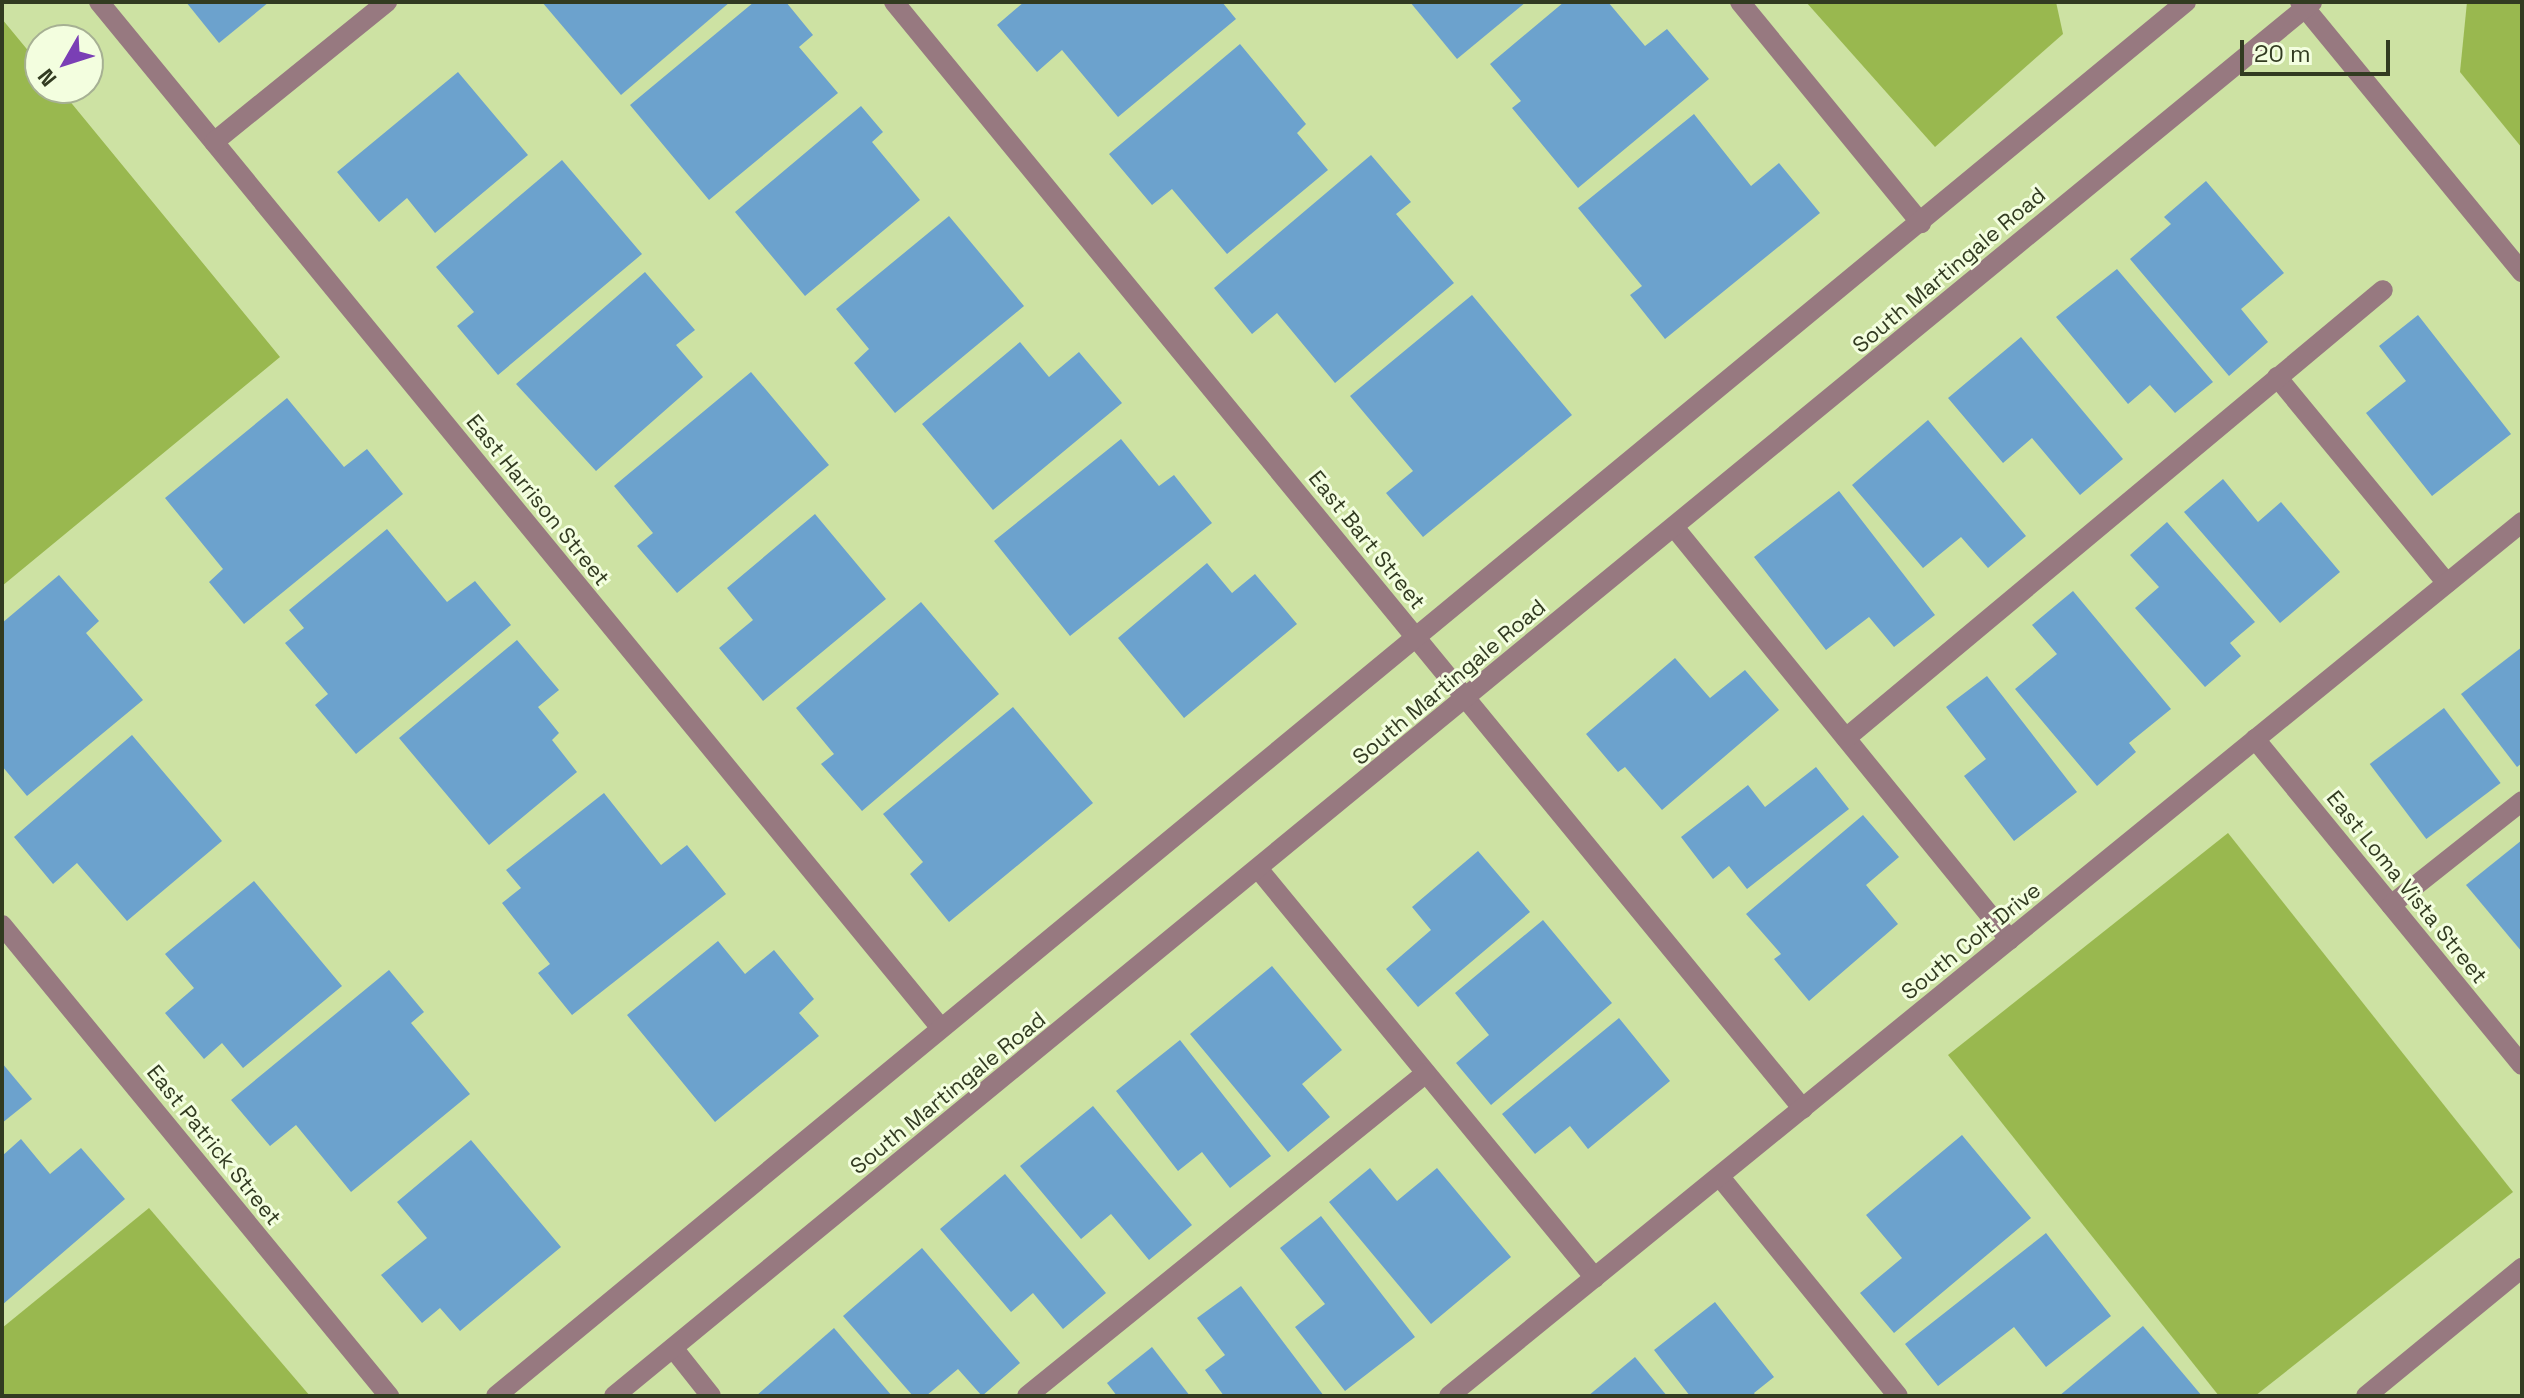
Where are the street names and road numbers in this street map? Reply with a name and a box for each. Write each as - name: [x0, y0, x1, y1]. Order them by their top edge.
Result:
- street label: South Martingale Road: [1847, 182, 2051, 358]
- street label: East Harrison Street: [461, 409, 615, 591]
- street label: East Bart Street: [1303, 465, 1431, 615]
- street label: South Martingale Road: [1347, 594, 1551, 770]
- street label: East Loma Vista Street: [2321, 785, 2493, 989]
- street label: South Colt Drive: [1896, 877, 2046, 1005]
- street label: South Martingale Road: [845, 1006, 1051, 1180]
- street label: East Patrick Street: [141, 1059, 287, 1231]

